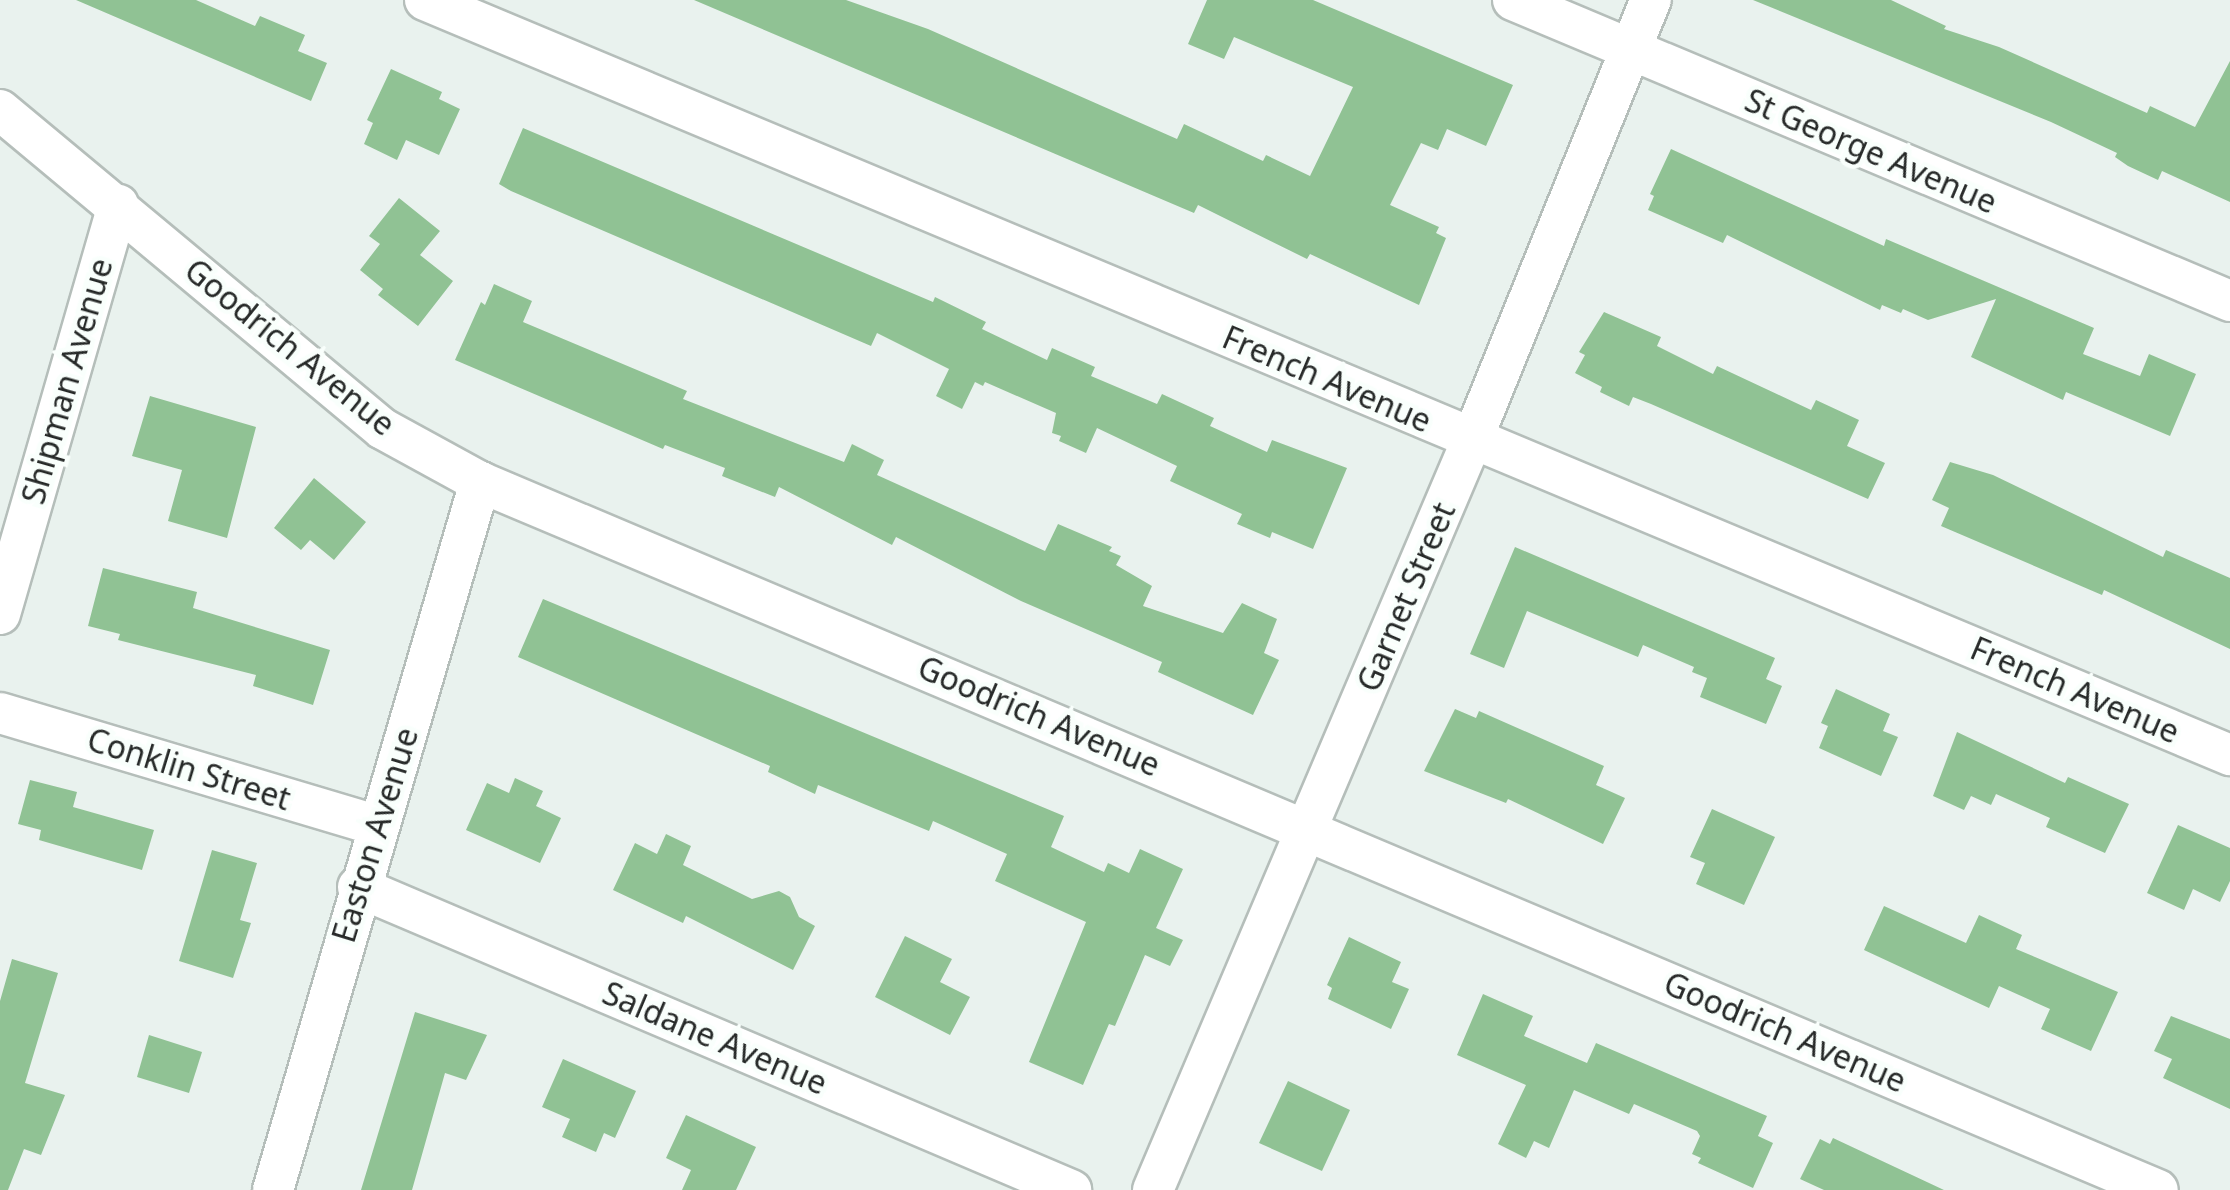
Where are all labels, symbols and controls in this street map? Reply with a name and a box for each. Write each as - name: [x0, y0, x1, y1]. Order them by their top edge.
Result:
- street label: St George Avenue: [1739, 81, 2003, 221]
- street label: Goodrich Avenue: [177, 251, 403, 443]
- street label: Shipman Avenue: [14, 254, 120, 508]
- street label: French Avenue: [1217, 318, 1437, 440]
- street label: Garnet Street: [1349, 497, 1463, 697]
- street label: French Avenue: [1965, 629, 2185, 751]
- street label: Goodrich Avenue: [912, 648, 1166, 784]
- street label: Conklin Street: [83, 720, 295, 818]
- street label: Easton Avenue: [324, 723, 426, 947]
- street label: Goodrich Avenue: [1658, 964, 1912, 1100]
- street label: Saldane Avenue: [597, 973, 833, 1103]

